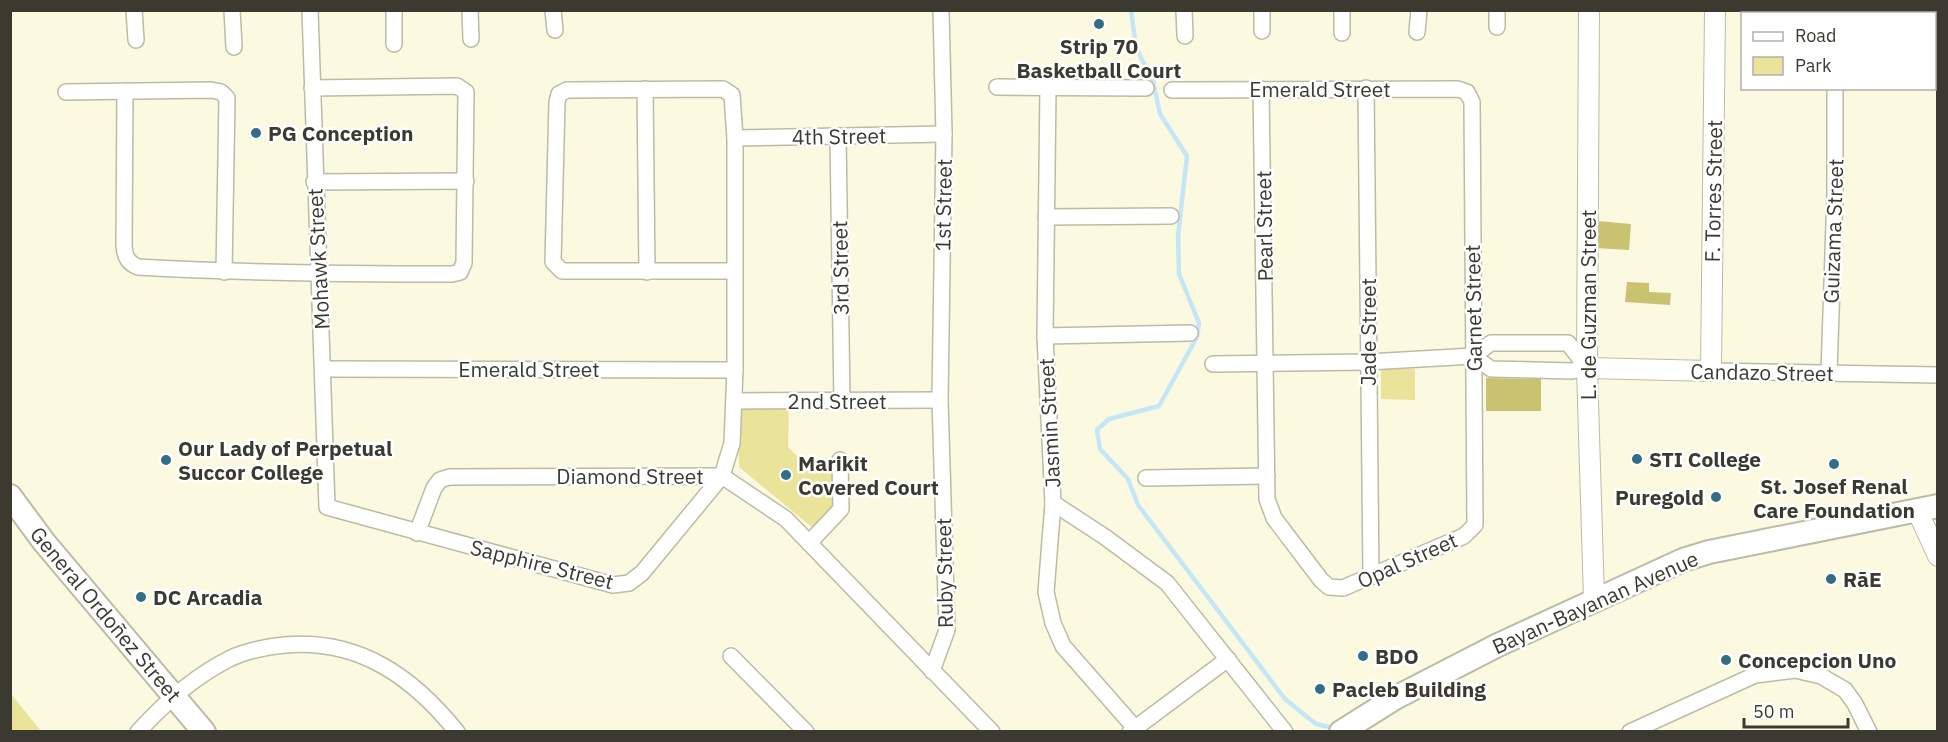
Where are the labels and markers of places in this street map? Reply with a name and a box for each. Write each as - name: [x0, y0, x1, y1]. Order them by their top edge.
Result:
- marker: Strip 70 Basketball Court: [1092, 17, 1106, 31]
- place label: Strip 70 Basketball Court: [1017, 32, 1181, 84]
- place label: PG Conception: [268, 119, 413, 147]
- marker: PG Conception: [249, 126, 263, 140]
- place label: Our Lady of Perpetual Succor College: [178, 434, 392, 486]
- place label: STI College: [1649, 445, 1761, 473]
- place label: Marikit Covered Court: [798, 449, 939, 501]
- marker: STI College: [1630, 452, 1644, 466]
- marker: Our Lady of Perpetual Succor College: [159, 453, 173, 467]
- marker: St. Josef Renal Care Foundation: [1827, 457, 1841, 471]
- marker: Marikit Covered Court: [779, 468, 793, 482]
- place label: St. Josef Renal Care Foundation: [1753, 472, 1915, 524]
- place label: Puregold: [1615, 483, 1704, 511]
- marker: Puregold: [1709, 490, 1723, 504]
- place label: RāE: [1843, 565, 1882, 593]
- marker: RāE: [1824, 572, 1838, 586]
- place label: DC Arcadia: [153, 583, 263, 611]
- marker: DC Arcadia: [134, 590, 148, 604]
- place label: BDO: [1375, 642, 1419, 670]
- place label: Concepcion Uno: [1738, 646, 1897, 674]
- marker: BDO: [1356, 649, 1370, 663]
- marker: Concepcion Uno: [1719, 653, 1733, 667]
- place label: Pacleb Building: [1332, 675, 1486, 703]
- marker: Pacleb Building: [1313, 682, 1327, 696]

